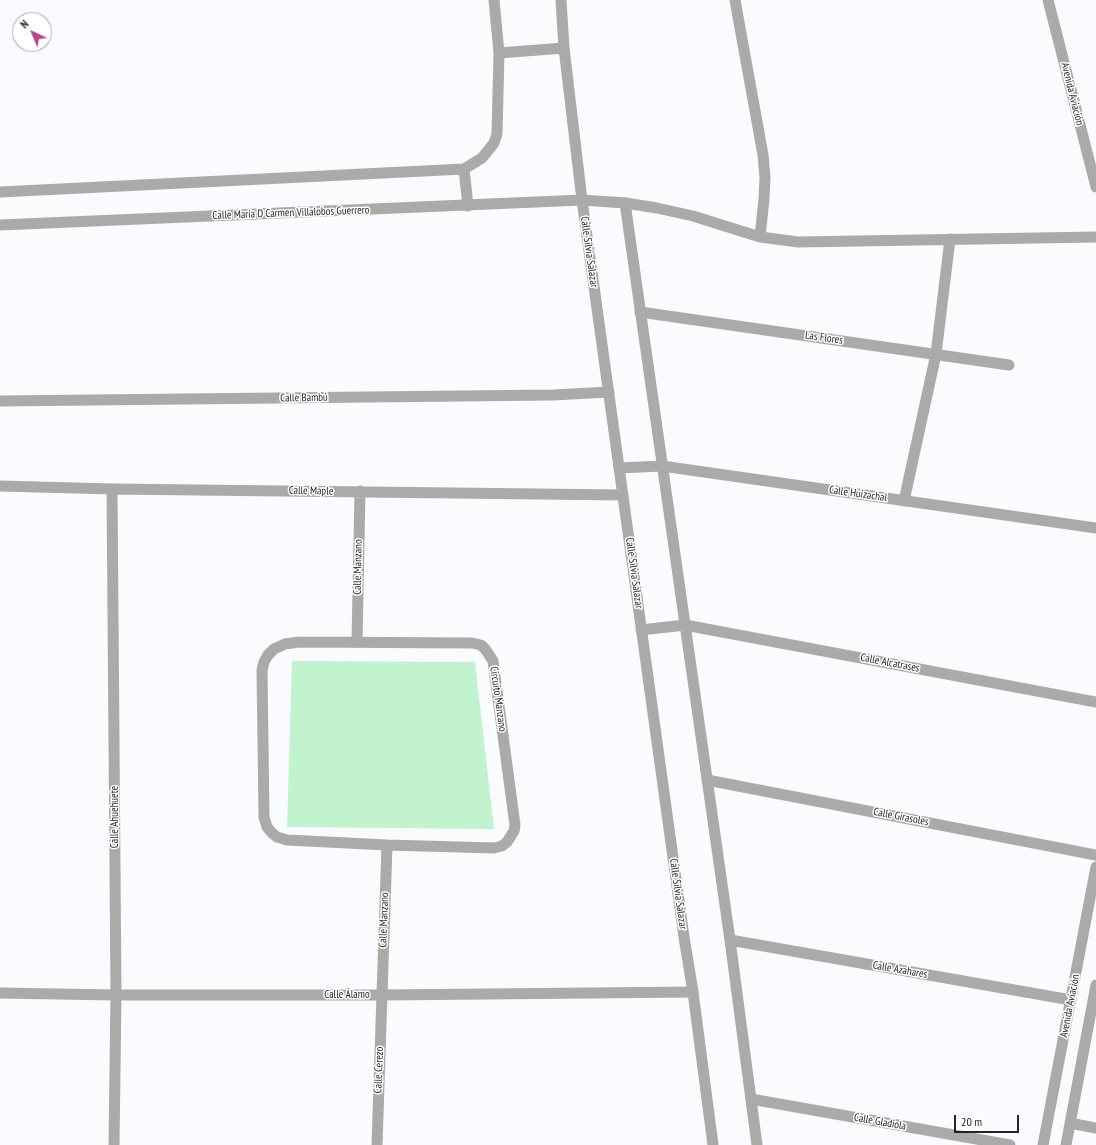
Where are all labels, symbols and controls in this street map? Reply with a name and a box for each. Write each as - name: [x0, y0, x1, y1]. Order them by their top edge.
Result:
- north arrow: [12, 12, 52, 52]
- text: N: [17, 17, 31, 31]
- street label: Avenida Aviación: [1058, 61, 1086, 127]
- street label: Calle María D Carmen Villalobos Guerrero: [212, 204, 370, 222]
- street label: Calle Silvia Salazar: [577, 216, 601, 288]
- street label: Las Flores: [804, 329, 844, 347]
- street label: Calle Bambú: [280, 391, 328, 405]
- street label: Calle Huizachal: [828, 483, 888, 505]
- street label: Calle Maple: [289, 484, 333, 498]
- street label: Calle Silvia Salazar: [622, 537, 646, 609]
- street label: Calle Manzano: [351, 539, 365, 595]
- street label: Calle Alcatrases: [859, 651, 921, 675]
- street label: Circuito Manzano: [487, 666, 509, 732]
- street label: Calle Ahuehuete: [108, 786, 122, 848]
- street label: Calle Girasoles: [872, 805, 930, 829]
- street label: Calle Silvia Salazar: [666, 858, 690, 930]
- street label: Calle Manzano: [376, 892, 392, 948]
- street label: Calle Azahares: [872, 959, 928, 981]
- street label: Avenida Aviación: [1057, 973, 1083, 1039]
- street label: Calle Álamo: [324, 988, 370, 1002]
- street label: Calle Cerezo: [372, 1046, 386, 1094]
- scale bar: [956, 1107, 1021, 1133]
- street label: Calle Gladiola: [853, 1111, 907, 1133]
- text: 20 m: [961, 1114, 982, 1129]

